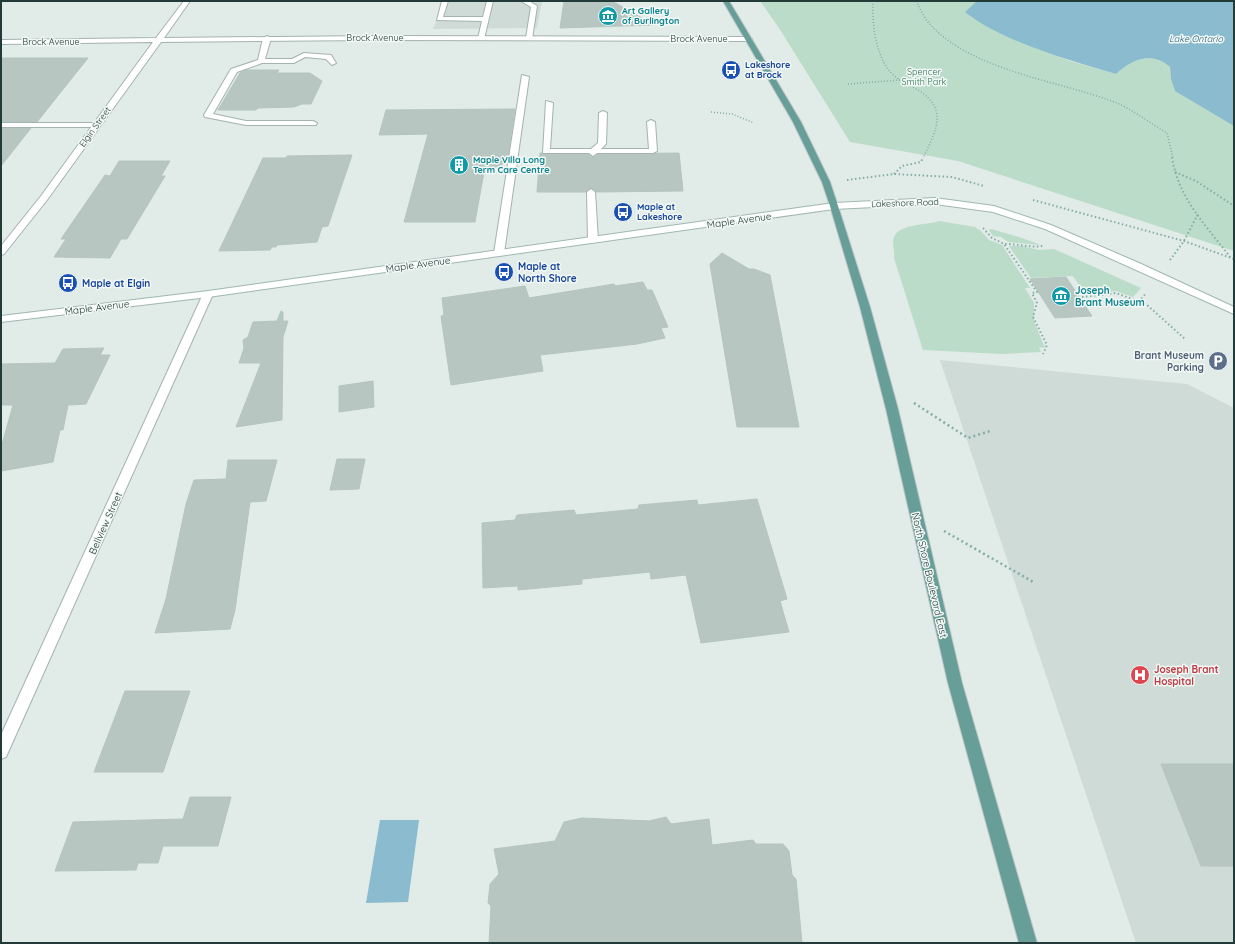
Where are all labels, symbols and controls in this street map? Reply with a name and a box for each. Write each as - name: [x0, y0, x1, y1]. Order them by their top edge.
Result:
- museum icon: Art Gallery of Burlington: [597, 5, 619, 27]
- place label: Art Gallery of Burlington: [622, 5, 679, 26]
- street label: Brock Avenue: [346, 32, 404, 43]
- street label: Brock Avenue: [670, 33, 728, 44]
- water label: Lake Ontario: [1169, 33, 1223, 44]
- street label: Brock Avenue: [22, 36, 80, 47]
- bus stop icon: Lakeshore at Brock: [720, 59, 742, 81]
- place label: Lakeshore at Brock: [745, 59, 790, 80]
- park label: Spencer Smith Park: [902, 66, 947, 87]
- street label: Elgin Street: [76, 105, 113, 149]
- building icon: Maple Villa Long Term Care Centre: [448, 154, 470, 176]
- place label: Maple Villa Long Term Care Centre: [473, 154, 549, 175]
- street label: Lakeshore Road: [871, 196, 939, 209]
- bus stop icon: Maple at Lakeshore: [612, 201, 634, 223]
- place label: Maple at Lakeshore: [637, 201, 682, 222]
- street label: Maple Avenue: [706, 209, 773, 231]
- street label: Maple Avenue: [385, 253, 452, 275]
- place label: Maple at North Shore: [518, 260, 577, 285]
- bus stop icon: Maple at North Shore: [493, 261, 515, 283]
- bus stop icon: Maple at Elgin: [57, 272, 79, 294]
- place label: Maple at Elgin: [82, 277, 150, 290]
- place label: Joseph Brant Museum: [1075, 284, 1145, 309]
- museum icon: Joseph Brant Museum: [1050, 285, 1072, 307]
- street label: Maple Avenue: [64, 297, 131, 318]
- place label: Brant Museum Parking: [1134, 349, 1204, 374]
- parking icon: Brant Museum Parking: [1207, 350, 1229, 372]
- street label: Bellview Street: [86, 489, 125, 557]
- street label: North Shore Boulevard East: [909, 511, 950, 639]
- place label: Joseph Brant Hospital: [1154, 663, 1219, 688]
- hospital icon: Joseph Brant Hospital: [1129, 664, 1151, 686]

